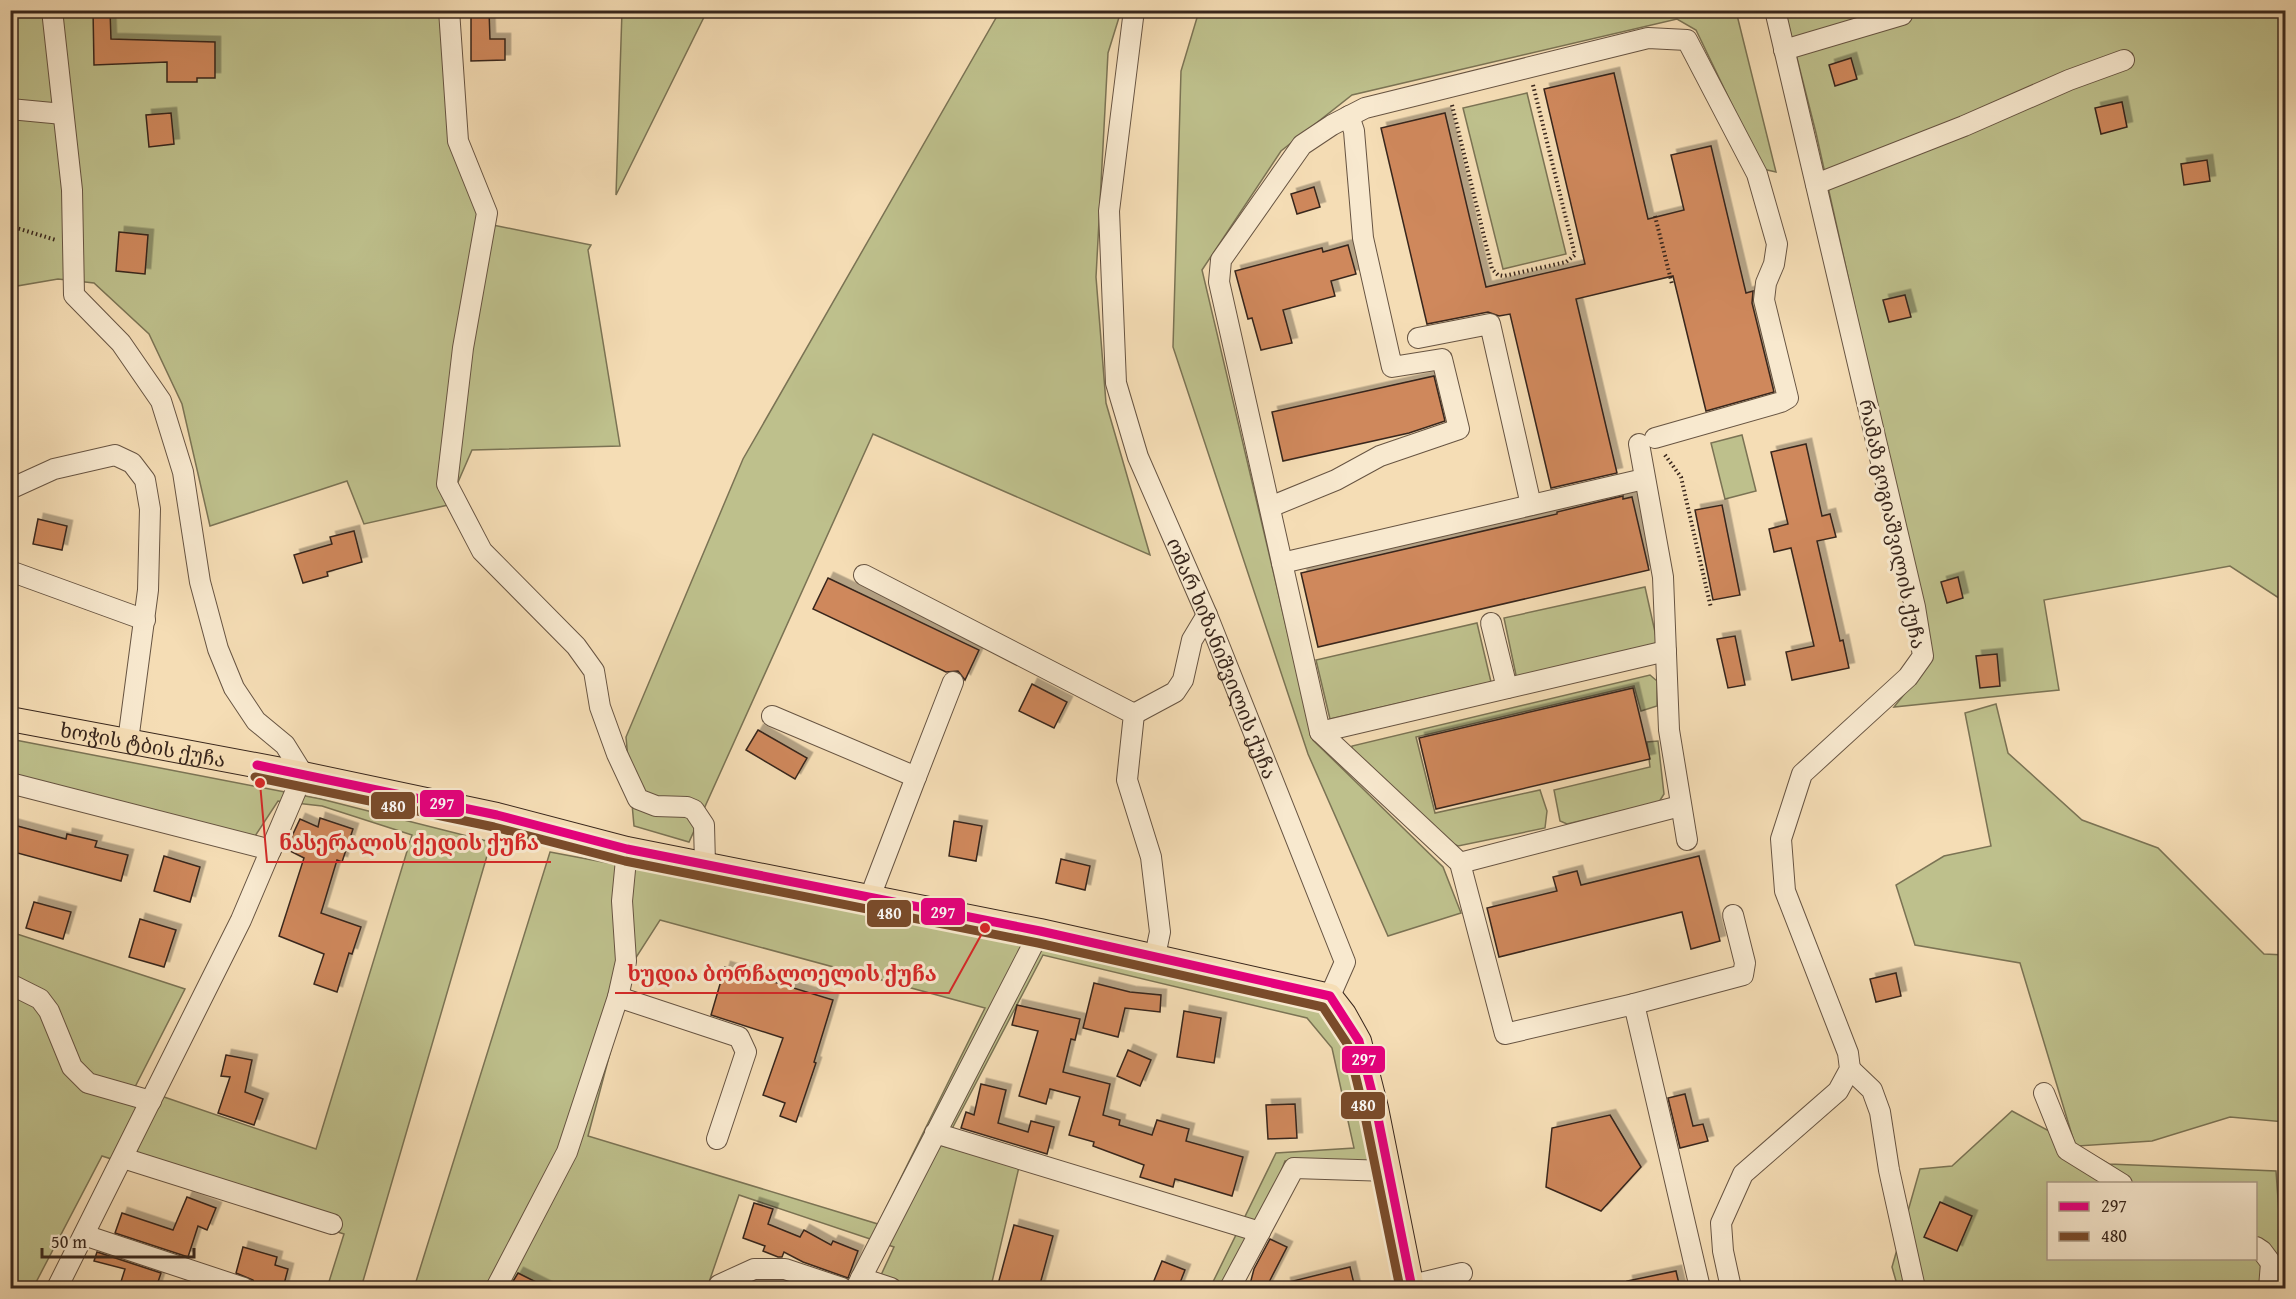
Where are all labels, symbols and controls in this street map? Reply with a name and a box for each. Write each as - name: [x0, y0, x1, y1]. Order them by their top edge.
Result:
- street label: რამაზ გოგიაშვილის ქუჩა: [1852, 396, 1934, 652]
- street label: ომარ ხიზანიშვილის ქუჩა: [1160, 533, 1285, 783]
- street label: ხოჭის ტბის ქუჩა: [57, 714, 228, 774]
- line badge: 297: [419, 789, 465, 818]
- line badge: 480: [370, 791, 416, 820]
- text: 297: [430, 791, 454, 815]
- text: 480: [381, 794, 405, 818]
- callout: ნასერალის ქედის ქუჩა: [267, 823, 551, 862]
- text: ნასერალის ქედის ქუჩა: [279, 827, 539, 858]
- line badge: 297: [920, 897, 966, 926]
- line badge: 480: [866, 899, 912, 928]
- text: 297: [931, 900, 955, 924]
- text: 480: [877, 901, 901, 925]
- callout: ხუდია ბორჩალოელის ქუჩა: [615, 954, 949, 993]
- text: ხუდია ბორჩალოელის ქუჩა: [627, 958, 937, 989]
- line badge: 297: [1341, 1045, 1386, 1074]
- text: 297: [1352, 1047, 1376, 1071]
- line badge: 480: [1340, 1091, 1386, 1120]
- text: 480: [1351, 1093, 1375, 1117]
- legend: [2047, 1182, 2257, 1260]
- text: 297: [2101, 1192, 2127, 1219]
- scale bar: [42, 1221, 194, 1259]
- text: 480: [2101, 1222, 2127, 1249]
- text: 50 m: [51, 1228, 87, 1255]

